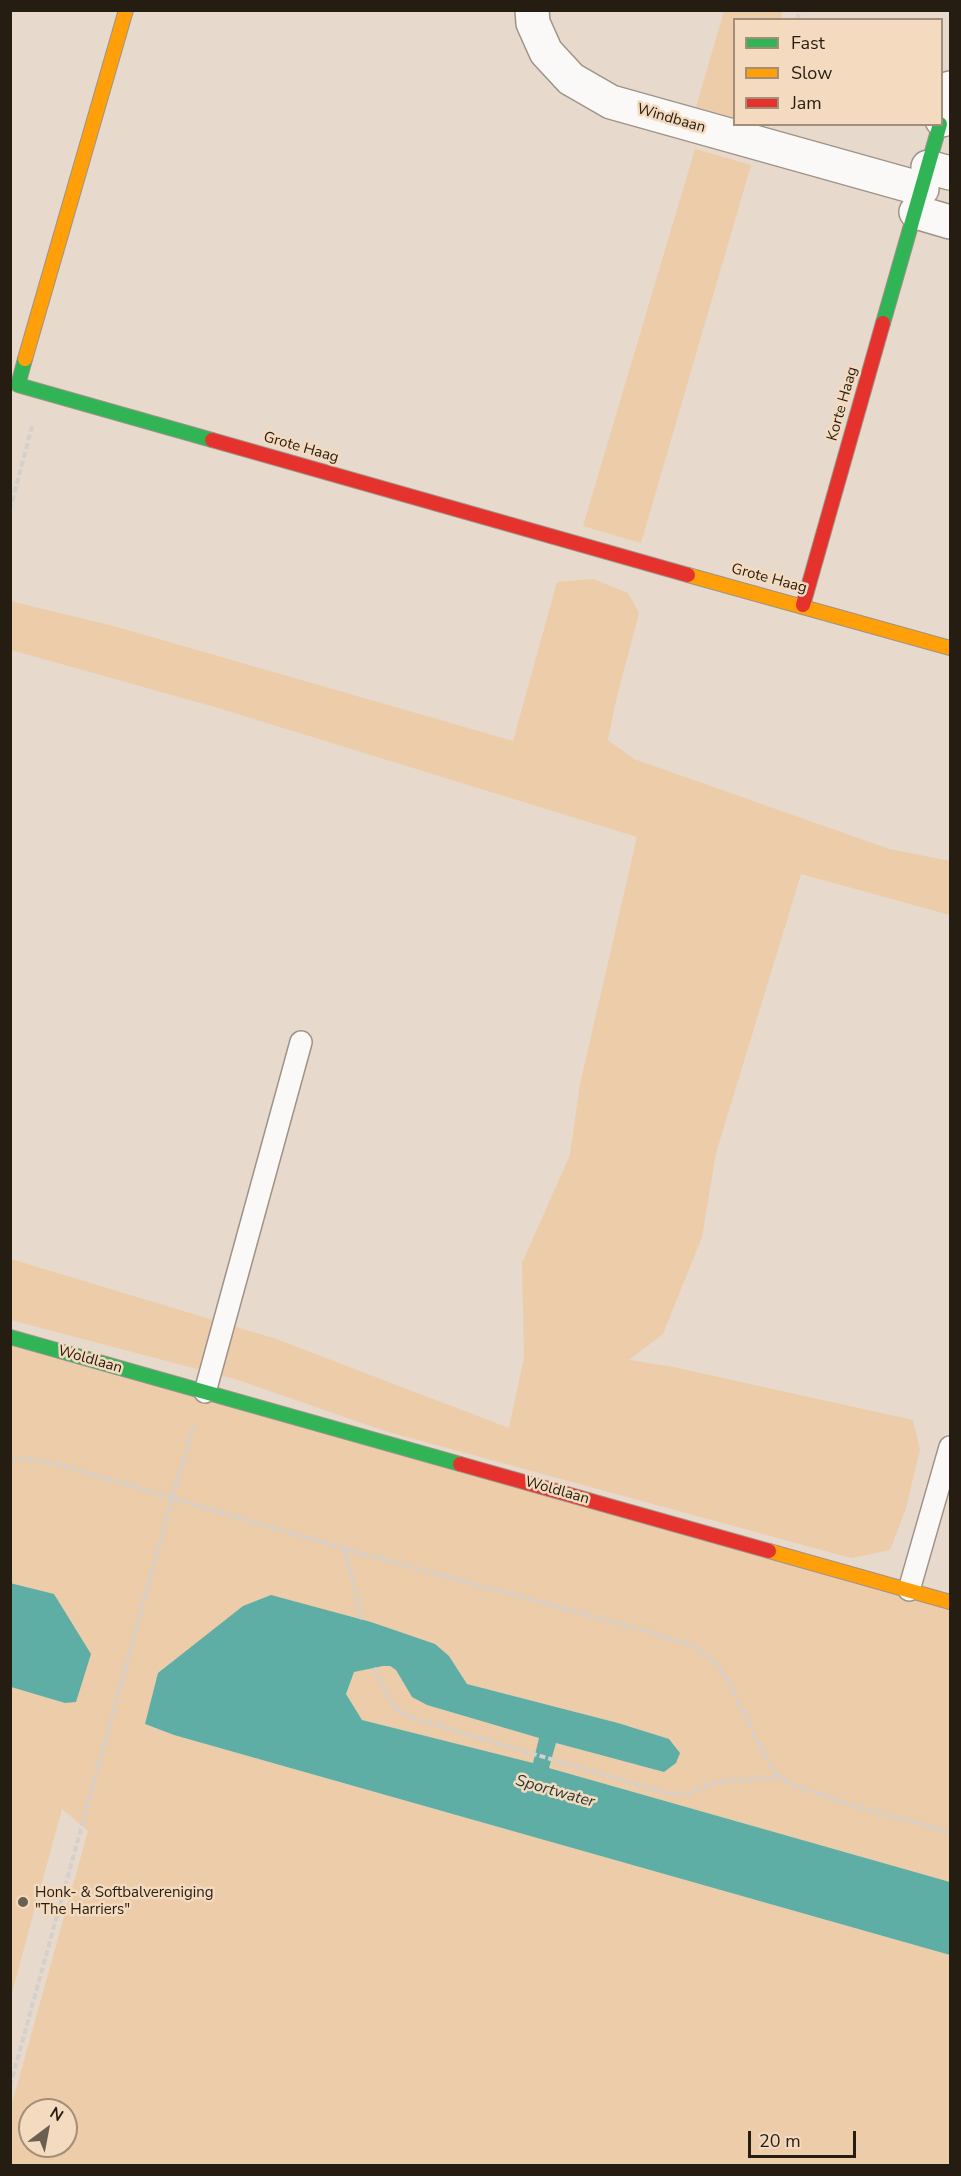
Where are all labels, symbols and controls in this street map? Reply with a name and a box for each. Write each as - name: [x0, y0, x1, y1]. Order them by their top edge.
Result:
- legend: [733, 18, 943, 126]
- text: Fast: [791, 31, 825, 55]
- text: Slow: [791, 61, 832, 85]
- text: Jam: [791, 91, 822, 115]
- street label: Windbaan: [635, 101, 707, 137]
- street label: Korte Haag: [824, 365, 862, 443]
- street label: Grote Haag: [261, 429, 341, 467]
- street label: Grote Haag: [729, 560, 809, 598]
- street label: Woldlaan: [56, 1342, 124, 1378]
- street label: Woldlaan: [523, 1473, 591, 1509]
- water label: Sportwater: [513, 1772, 597, 1812]
- place label: Honk- & Softbalvereniging "The Harriers": [35, 1884, 214, 1919]
- marker: Honk- & Softbalvereniging "The Harriers": [16, 1895, 30, 1909]
- north arrow: [18, 2098, 78, 2158]
- text: N: [46, 2102, 67, 2127]
- scale bar: [751, 2119, 859, 2157]
- text: 20 m: [759, 2129, 801, 2153]

